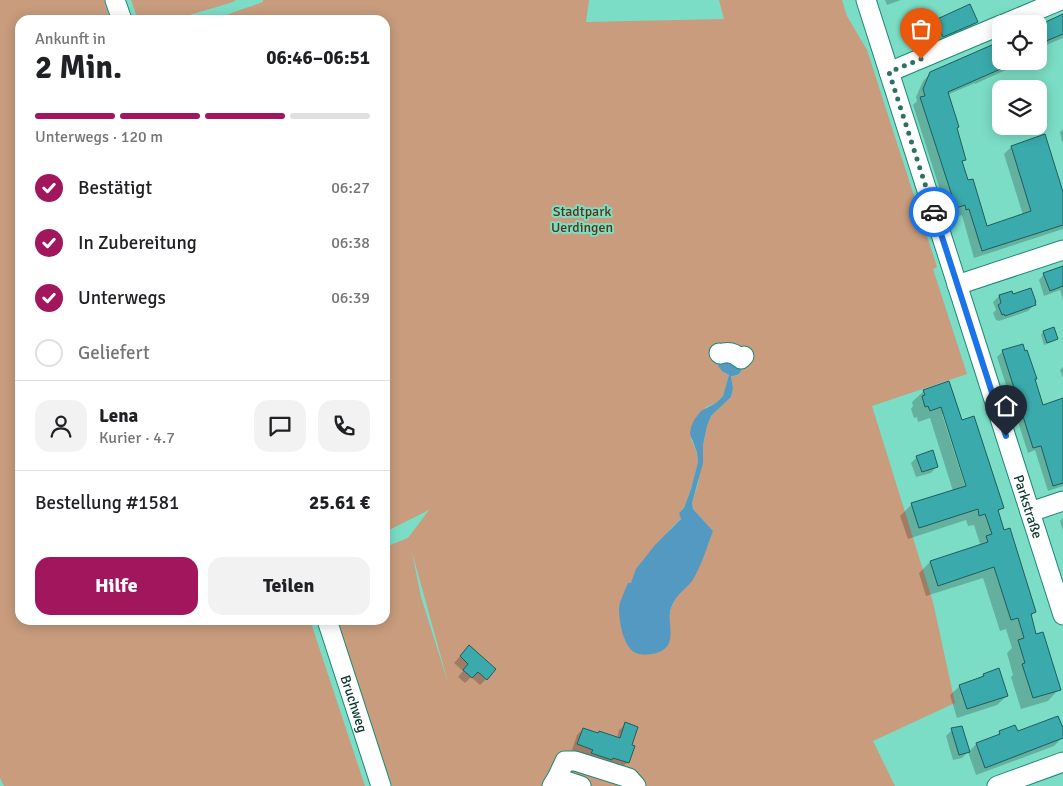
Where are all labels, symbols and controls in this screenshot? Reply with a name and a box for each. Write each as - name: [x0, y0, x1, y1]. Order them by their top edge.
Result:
- pin: [900, 8, 942, 59]
- icon: bag: [907, 15, 935, 43]
- map controls: [992, 15, 1047, 135]
- button: locate: [992, 15, 1047, 70]
- text: Ankunft in: [35, 29, 106, 49]
- text: 06:46–06:51: [266, 46, 370, 70]
- text: 2 Min.: [35, 48, 122, 87]
- button: layers: [992, 80, 1047, 135]
- text: Unterwegs · 120 m: [35, 127, 163, 147]
- icon: check: [35, 174, 63, 202]
- text: Bestätigt: [78, 176, 152, 200]
- text: 06:27: [331, 178, 370, 198]
- courier: [909, 187, 959, 237]
- icon: car: [920, 198, 948, 226]
- park label: Stadtpark Uerdingen: [551, 203, 613, 236]
- icon: check: [35, 229, 63, 257]
- text: In Zubereitung: [78, 231, 197, 255]
- text: 06:38: [331, 233, 370, 253]
- icon: check: [35, 284, 63, 312]
- text: Unterwegs: [78, 286, 166, 310]
- text: 06:39: [331, 288, 370, 308]
- text: Geliefert: [78, 341, 150, 365]
- pin: [985, 385, 1027, 436]
- icon: home: [992, 392, 1020, 420]
- button: person: [35, 400, 87, 452]
- button: chat: [254, 400, 306, 452]
- button: phone: [318, 400, 370, 452]
- text: Lena: [99, 404, 138, 428]
- text: Kurier · 4.7: [99, 428, 175, 448]
- street label: Parkstraße: [1010, 473, 1046, 541]
- text: Bestellung #1581: [35, 491, 179, 515]
- text: 25.61 €: [309, 491, 370, 515]
- button: Hilfe: [35, 557, 198, 615]
- button: Teilen: [208, 557, 370, 615]
- street label: Bruchweg: [336, 673, 371, 735]

